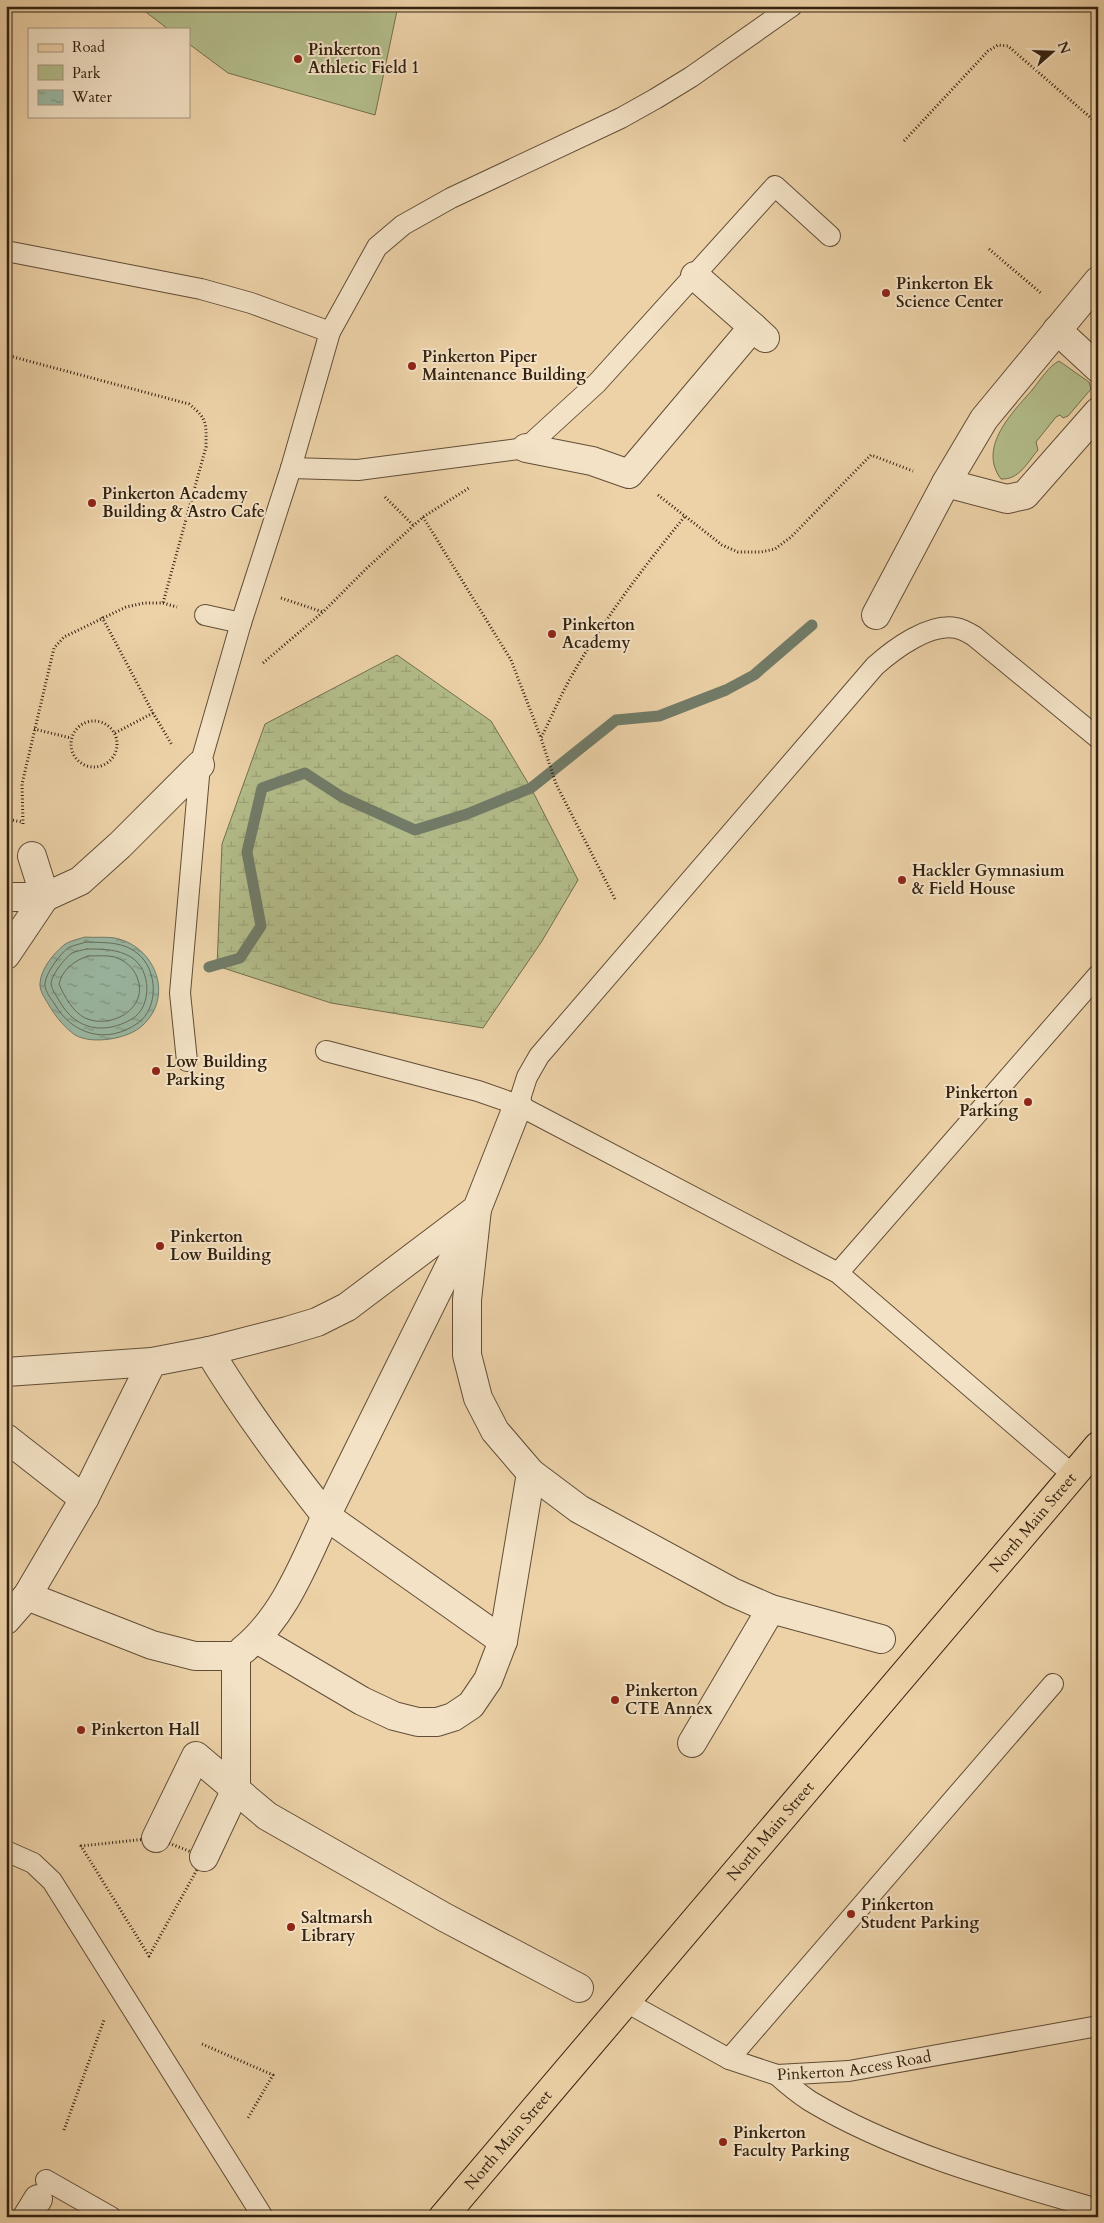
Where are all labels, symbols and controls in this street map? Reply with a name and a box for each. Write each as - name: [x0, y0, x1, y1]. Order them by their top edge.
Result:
- legend: [28, 28, 190, 118]
- north arrow: [1026, 28, 1076, 78]
- text: Road: [72, 37, 105, 57]
- place label: Pinkerton Athletic Field 1: [308, 39, 419, 79]
- text: N: [1053, 39, 1075, 57]
- marker: Pinkerton Athletic Field 1: [292, 53, 304, 65]
- text: Park: [72, 63, 101, 83]
- text: Water: [71, 87, 113, 107]
- place label: Pinkerton Ek Science Center: [896, 273, 1004, 313]
- marker: Pinkerton Ek Science Center: [880, 287, 892, 299]
- place label: Pinkerton Piper Maintenance Building: [422, 346, 586, 386]
- marker: Pinkerton Piper Maintenance Building: [406, 360, 418, 372]
- place label: Pinkerton Academy Building & Astro Cafe: [102, 483, 265, 523]
- marker: Pinkerton Academy Building & Astro Cafe: [86, 497, 98, 509]
- place label: Pinkerton Academy: [562, 614, 636, 654]
- marker: Pinkerton Academy: [546, 628, 558, 640]
- place label: Hackler Gymnasium & Field House: [912, 860, 1065, 900]
- marker: Hackler Gymnasium & Field House: [896, 874, 908, 886]
- place label: Low Building Parking: [166, 1051, 267, 1091]
- marker: Low Building Parking: [150, 1065, 162, 1077]
- place label: Pinkerton Parking: [945, 1082, 1019, 1122]
- marker: Pinkerton Parking: [1022, 1096, 1034, 1108]
- place label: Pinkerton Low Building: [170, 1226, 271, 1266]
- marker: Pinkerton Low Building: [154, 1240, 166, 1252]
- street label: North Main Street: [984, 1468, 1082, 1577]
- place label: Pinkerton CTE Annex: [625, 1680, 713, 1720]
- marker: Pinkerton CTE Annex: [609, 1694, 621, 1706]
- place label: Pinkerton Hall: [91, 1719, 200, 1741]
- marker: Pinkerton Hall: [75, 1724, 87, 1736]
- street label: North Main Street: [722, 1777, 819, 1886]
- place label: Pinkerton Student Parking: [861, 1894, 979, 1934]
- place label: Saltmarsh Library: [301, 1907, 373, 1947]
- marker: Pinkerton Student Parking: [845, 1908, 857, 1920]
- marker: Saltmarsh Library: [285, 1921, 297, 1933]
- street label: Pinkerton Access Road: [776, 2045, 933, 2086]
- street label: North Main Street: [460, 2085, 557, 2195]
- place label: Pinkerton Faculty Parking: [733, 2122, 850, 2162]
- marker: Pinkerton Faculty Parking: [717, 2136, 729, 2148]

